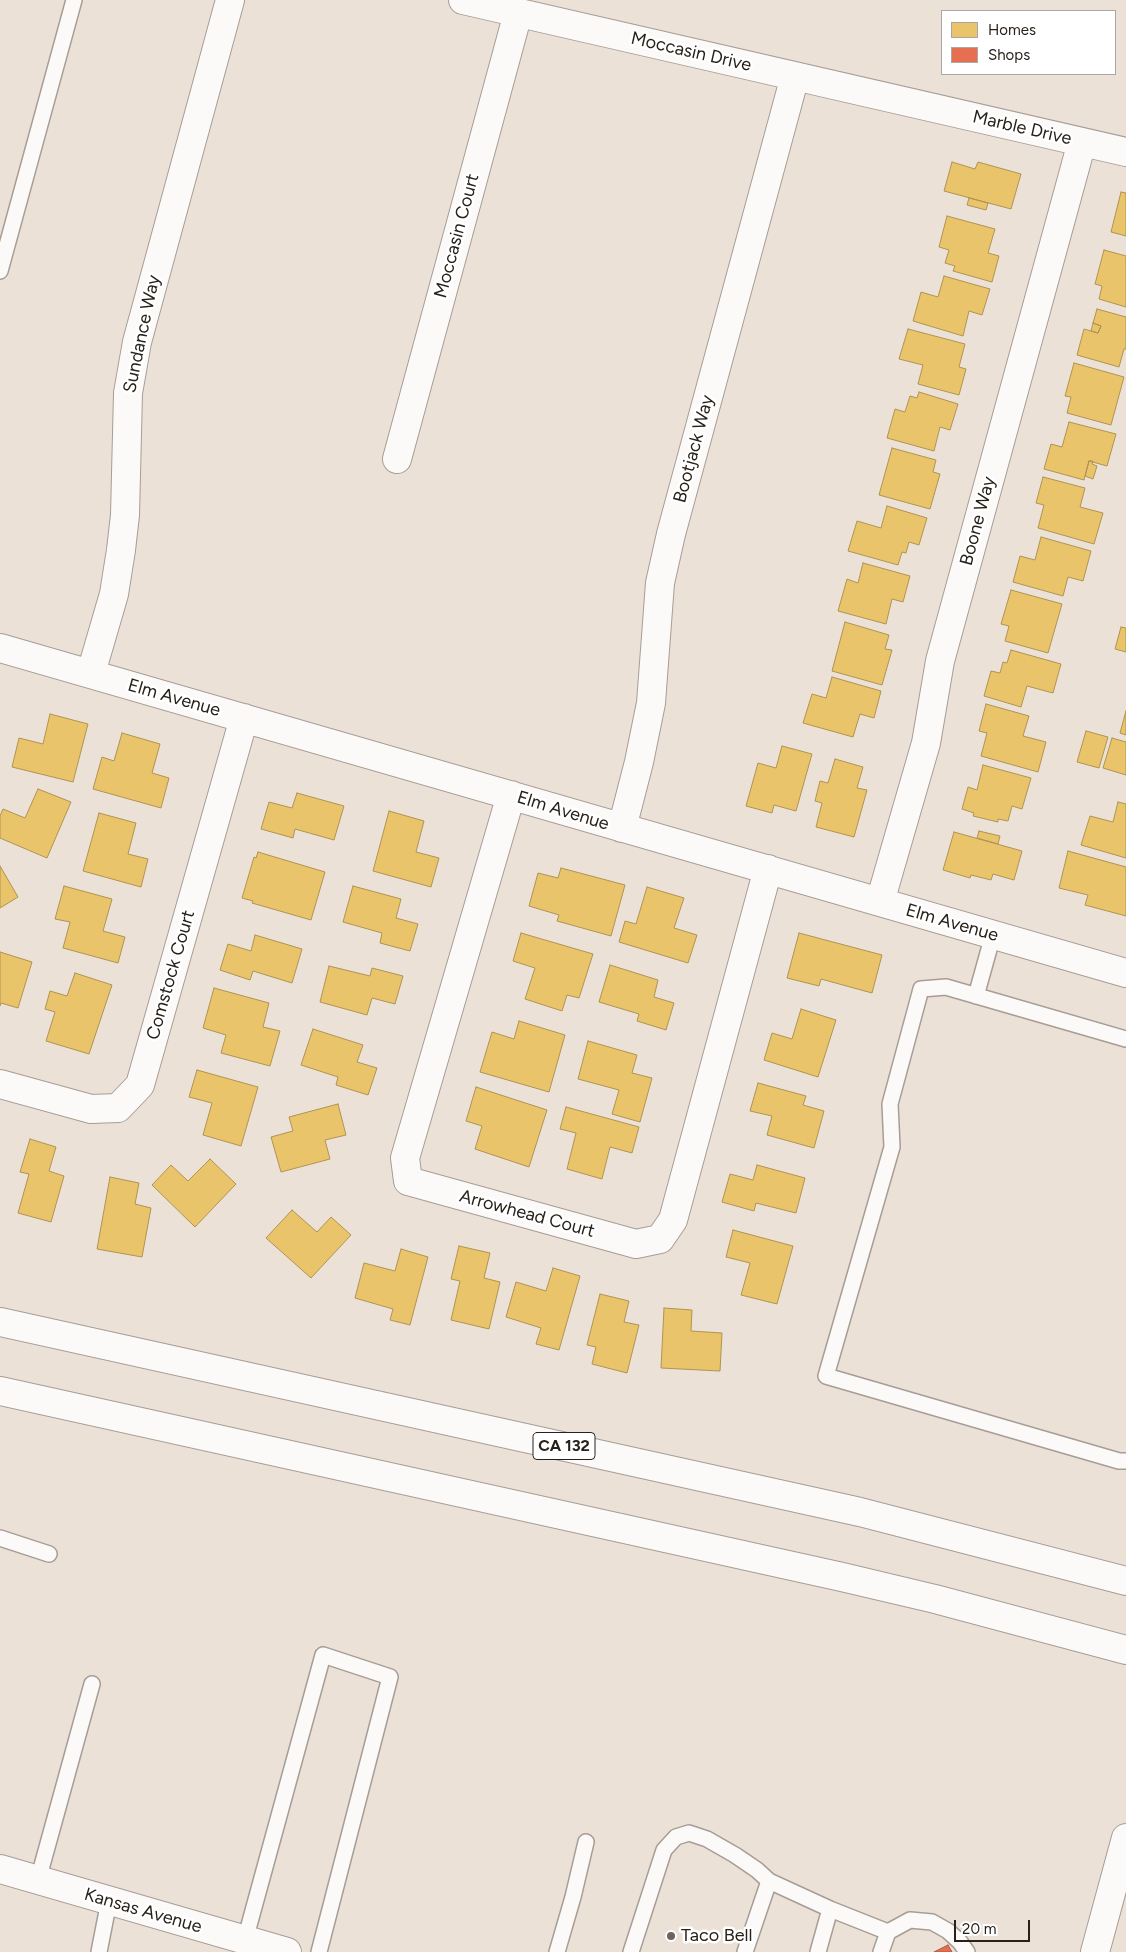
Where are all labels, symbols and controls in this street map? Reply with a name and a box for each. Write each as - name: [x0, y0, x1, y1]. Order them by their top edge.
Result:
- legend: [941, 10, 1116, 75]
- text: Homes: [988, 21, 1036, 39]
- street label: Moccasin Drive: [629, 28, 753, 76]
- text: Shops: [988, 46, 1030, 64]
- street label: Marble Drive: [970, 106, 1074, 150]
- street label: Moccasin Court: [430, 172, 484, 300]
- street label: Sundance Way: [119, 273, 165, 395]
- street label: Bootjack Way: [669, 393, 719, 505]
- street label: Boone Way: [956, 474, 1000, 568]
- street label: Elm Avenue: [125, 674, 223, 722]
- street label: Elm Avenue: [514, 787, 612, 835]
- street label: Elm Avenue: [903, 899, 1001, 947]
- street label: Comstock Court: [142, 908, 200, 1042]
- street label: Arrowhead Court: [457, 1186, 597, 1242]
- road number: CA 132: [533, 1432, 595, 1460]
- street label: Kansas Avenue: [82, 1884, 204, 1938]
- scale bar: [956, 1910, 1032, 1942]
- text: 20 m: [962, 1920, 996, 1938]
- place label: Taco Bell: [681, 1925, 752, 1947]
- marker: Taco Bell: [665, 1930, 677, 1942]

